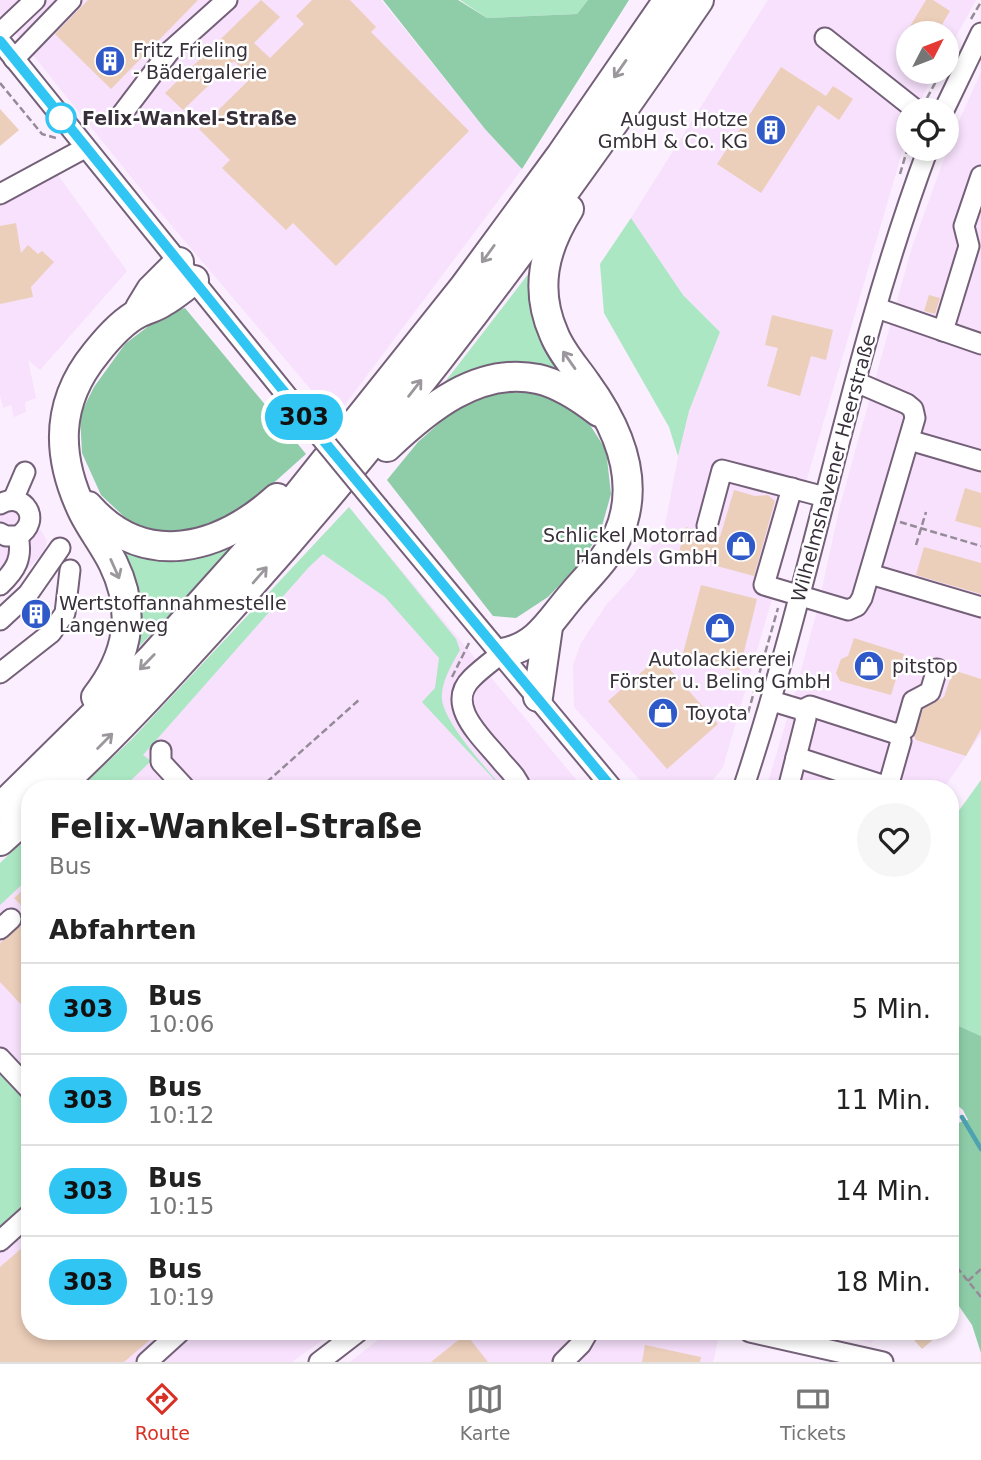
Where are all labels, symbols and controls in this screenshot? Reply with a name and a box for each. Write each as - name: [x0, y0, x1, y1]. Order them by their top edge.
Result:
- north arrow: [896, 21, 959, 84]
- map controls: [896, 21, 959, 161]
- place label: Fritz Frieling - Bädergalerie: [133, 39, 267, 83]
- building icon: Fritz Frieling - Bädergalerie: [93, 44, 127, 78]
- one-way arrow: [613, 59, 627, 78]
- button: locate: [896, 98, 959, 161]
- marker: Felix-Wankel-Straße: [46, 103, 76, 133]
- place label: Felix-Wankel-Straße: [82, 107, 297, 129]
- place label: August Hotze GmbH & Co. KG: [598, 108, 748, 152]
- building icon: August Hotze GmbH & Co. KG: [754, 113, 788, 147]
- one-way arrow: [481, 244, 496, 263]
- street label: Wilhelmshavener Heerstraße: [787, 332, 879, 604]
- one-way arrow: [562, 351, 576, 370]
- one-way arrow: [407, 379, 423, 397]
- line badge: 303: [264, 394, 344, 440]
- text: 303: [279, 403, 329, 431]
- place label: Schlickel Motorrad Handels GmbH: [543, 524, 718, 568]
- shop icon: Schlickel Motorrad Handels GmbH: [724, 529, 758, 563]
- one-way arrow: [109, 558, 122, 579]
- one-way arrow: [252, 566, 268, 584]
- place label: Wertstoffannahmestelle Langenweg: [59, 592, 287, 636]
- building icon: Wertstoffannahmestelle Langenweg: [19, 597, 53, 631]
- shop icon: Autolackiererei Förster u. Beling GmbH: [703, 611, 737, 645]
- place label: Autolackiererei Förster u. Beling GmbH: [609, 648, 831, 692]
- shop icon: pitstop: [852, 649, 886, 683]
- one-way arrow: [139, 653, 156, 670]
- place label: pitstop: [892, 655, 958, 677]
- shop icon: Toyota: [646, 696, 680, 730]
- place label: Toyota: [685, 702, 748, 724]
- one-way arrow: [96, 733, 113, 750]
- button: heart: [857, 803, 931, 877]
- text: Felix-Wankel-Straße: [49, 807, 422, 846]
- text: Bus: [49, 853, 91, 879]
- text: Abfahrten: [49, 915, 197, 945]
- text: Bus: [148, 981, 202, 1011]
- text: 5 Min.: [852, 994, 931, 1024]
- text: 303: [63, 995, 113, 1023]
- text: 10:06: [148, 1011, 214, 1037]
- text: Bus: [148, 1072, 202, 1102]
- text: 11 Min.: [835, 1085, 931, 1115]
- text: 303: [63, 1086, 113, 1114]
- text: 10:12: [148, 1102, 214, 1128]
- text: Bus: [148, 1163, 202, 1193]
- text: 14 Min.: [835, 1176, 931, 1206]
- text: 303: [63, 1177, 113, 1205]
- text: 10:15: [148, 1193, 214, 1219]
- text: Bus: [148, 1254, 202, 1284]
- text: 18 Min.: [835, 1267, 931, 1297]
- text: 303: [63, 1268, 113, 1296]
- text: 10:19: [148, 1284, 214, 1310]
- tab: Route: [135, 1380, 190, 1444]
- tab: Karte: [460, 1380, 510, 1444]
- tab: Tickets: [780, 1380, 846, 1444]

